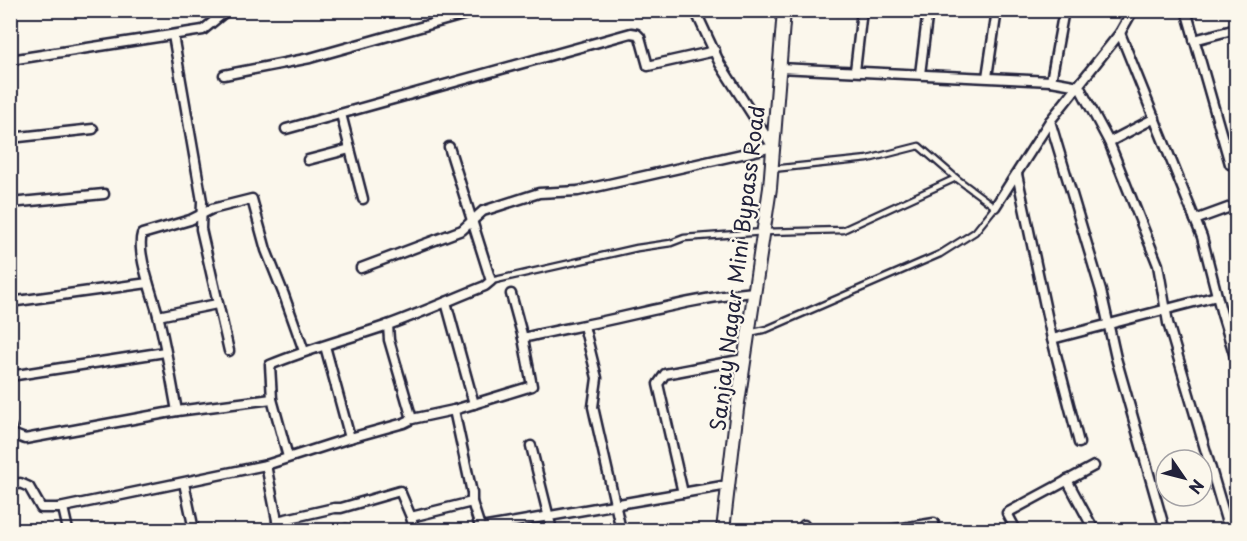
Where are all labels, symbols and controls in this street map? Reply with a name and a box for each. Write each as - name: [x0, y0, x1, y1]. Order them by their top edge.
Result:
- street label: Sanjay Nagar Mini Bypass Road: [700, 103, 772, 433]
- north arrow: [1154, 448, 1214, 508]
- text: N: [1184, 475, 1211, 499]

